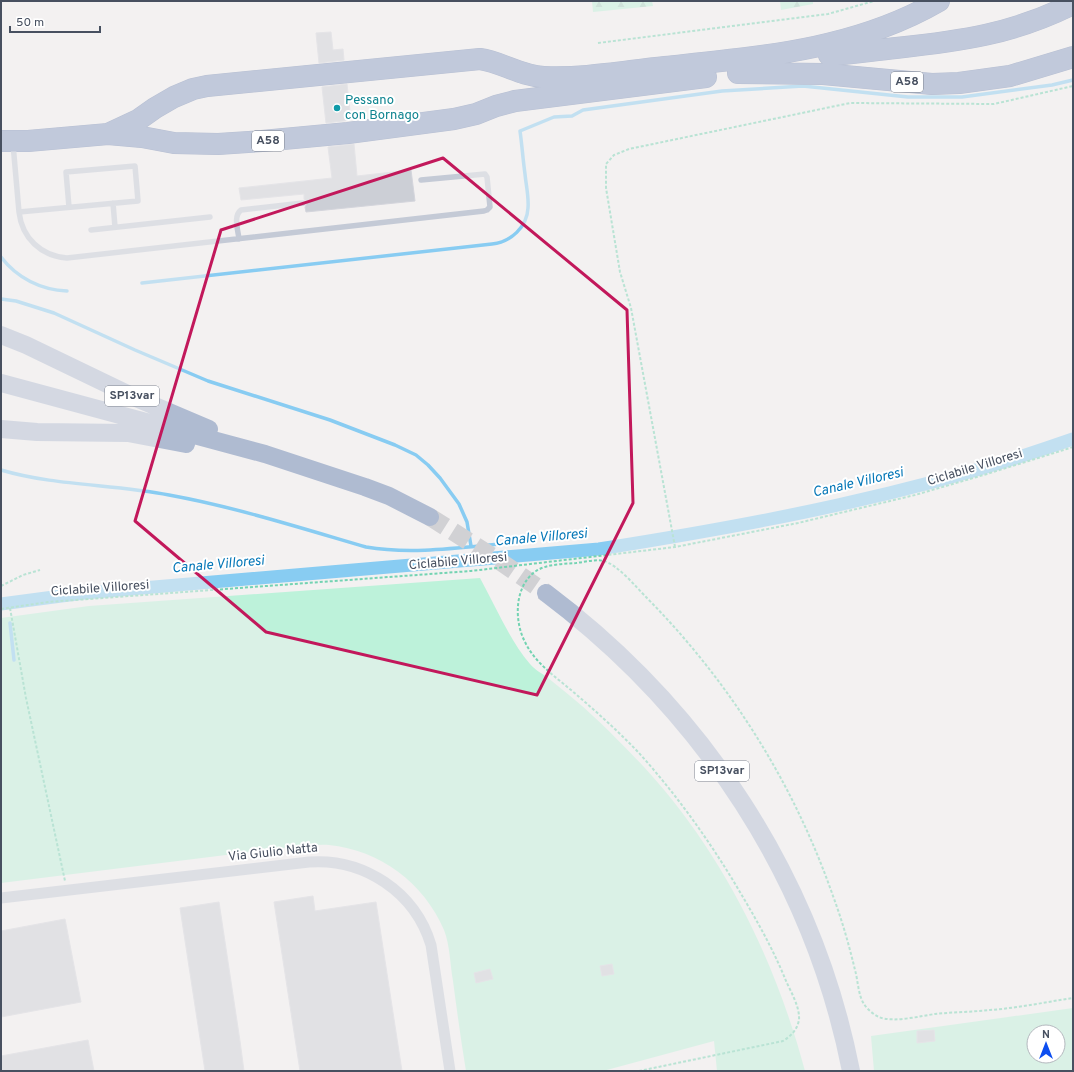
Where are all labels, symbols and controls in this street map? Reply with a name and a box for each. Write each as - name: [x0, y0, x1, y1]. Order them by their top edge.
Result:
- scale bar: [10, 8, 100, 34]
- text: 50 m: [16, 15, 44, 31]
- road number: A58: [891, 72, 923, 92]
- place label: Pessano con Bornago: [345, 93, 419, 124]
- marker: Pessano con Bornago: [332, 103, 342, 113]
- road number: A58: [252, 131, 284, 151]
- road number: SP13var: [105, 386, 159, 406]
- street label: Ciclabile Villoresi: [925, 446, 1025, 490]
- water label: Canale Villoresi: [811, 464, 907, 502]
- water label: Canale Villoresi: [494, 525, 589, 551]
- street label: Ciclabile Villoresi: [408, 550, 508, 574]
- water label: Canale Villoresi: [171, 552, 266, 578]
- street label: Ciclabile Villoresi: [50, 578, 150, 600]
- road number: SP13var: [695, 761, 749, 781]
- street label: Via Giulio Natta: [227, 840, 319, 866]
- north arrow: [1026, 1024, 1066, 1064]
- text: N: [1042, 1028, 1050, 1042]

